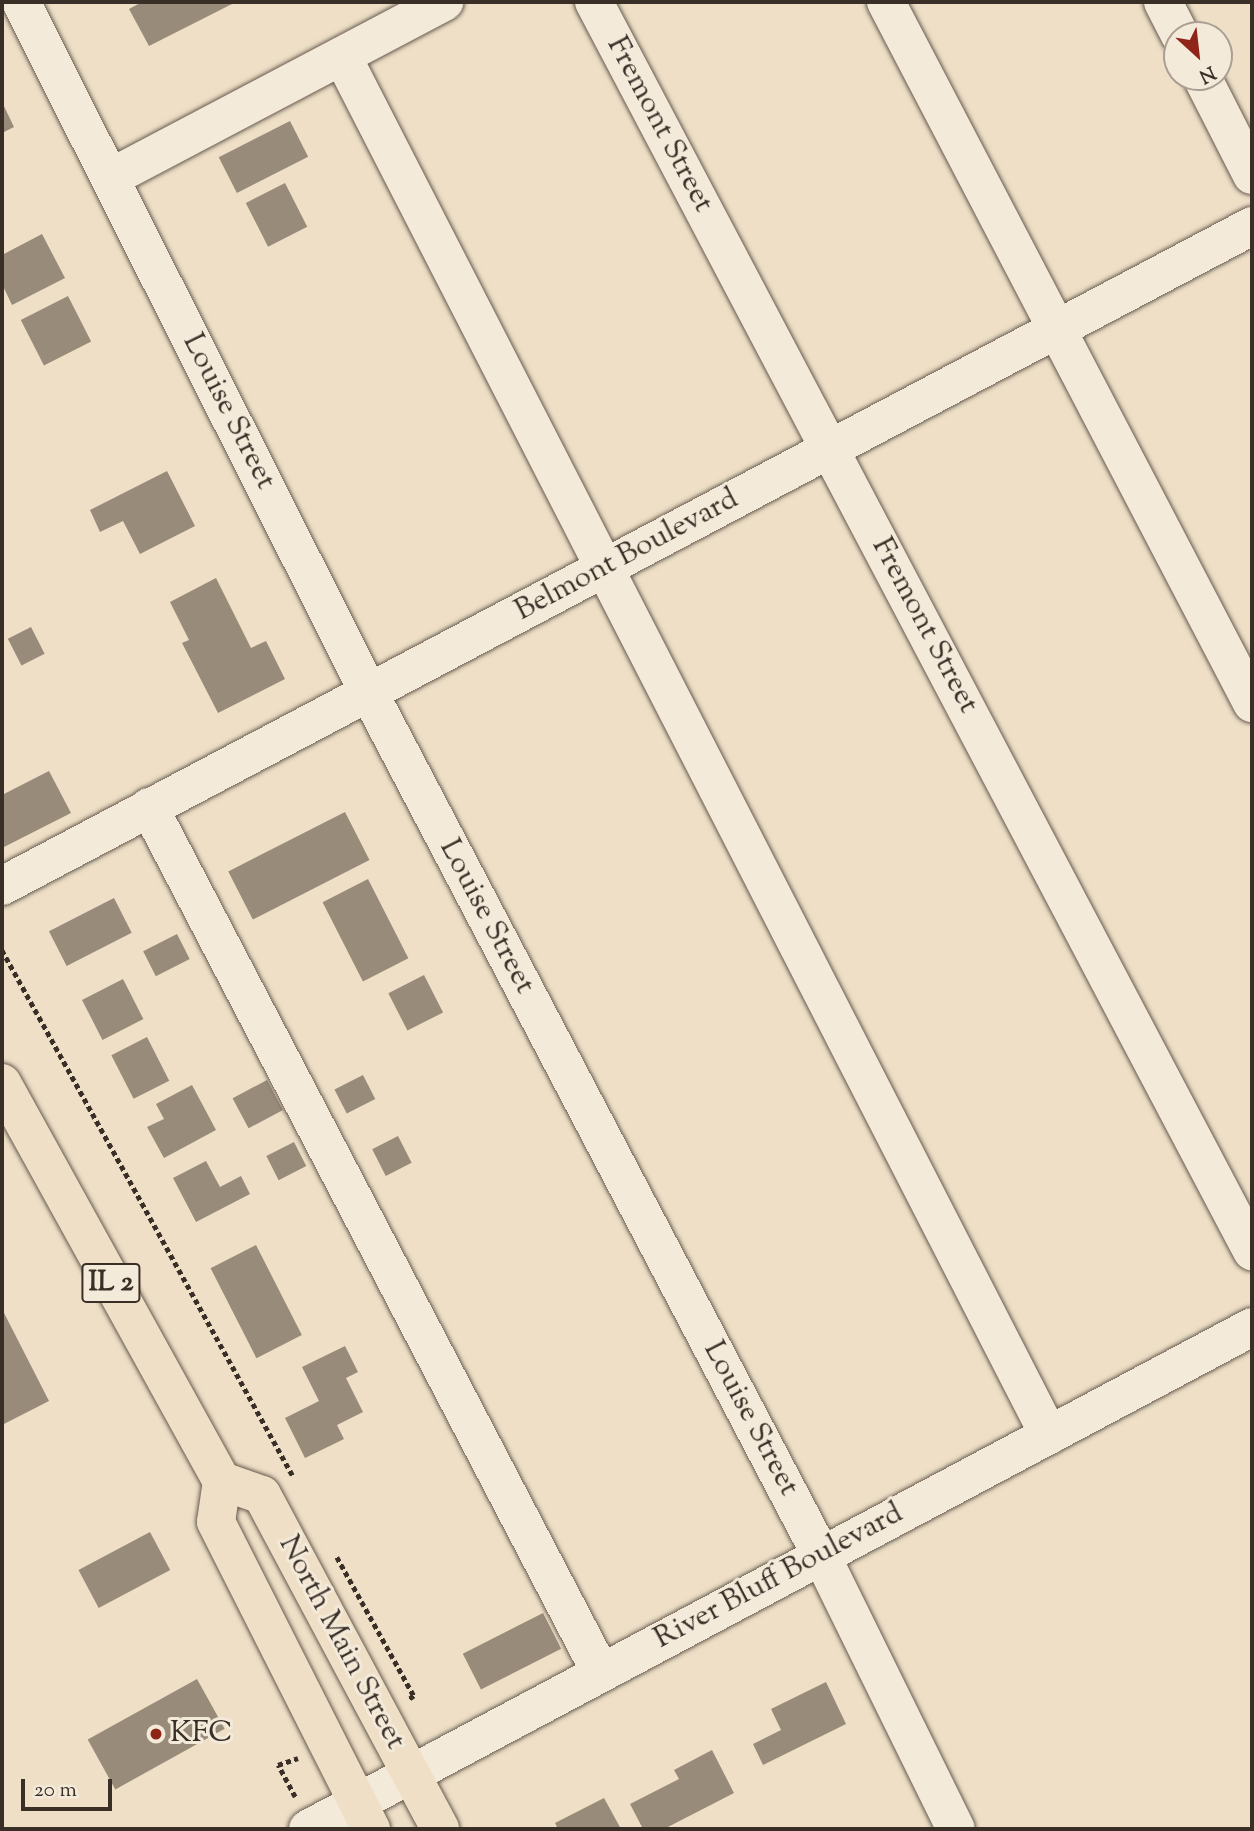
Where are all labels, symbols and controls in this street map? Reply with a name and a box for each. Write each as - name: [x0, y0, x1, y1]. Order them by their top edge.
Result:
- north arrow: [1163, 21, 1233, 91]
- street label: Fremont Street: [598, 31, 720, 219]
- text: N: [1194, 58, 1220, 89]
- street label: Louise Street: [173, 328, 283, 496]
- street label: Belmont Boulevard: [509, 482, 745, 630]
- street label: Fremont Street: [863, 532, 985, 720]
- street label: Louise Street: [430, 834, 542, 1000]
- road number: IL 2: [81, 1258, 141, 1308]
- street label: Louise Street: [694, 1336, 806, 1502]
- street label: River Bluff Boulevard: [648, 1496, 910, 1658]
- street label: North Main Street: [269, 1530, 413, 1756]
- place label: KFC: [170, 1716, 233, 1752]
- marker: KFC: [148, 1726, 164, 1742]
- scale bar: [24, 1764, 116, 1808]
- text: 20 m: [34, 1776, 77, 1806]

